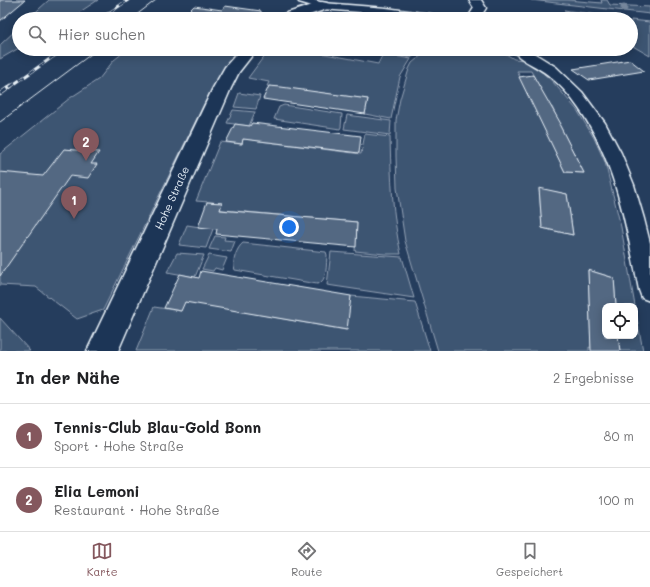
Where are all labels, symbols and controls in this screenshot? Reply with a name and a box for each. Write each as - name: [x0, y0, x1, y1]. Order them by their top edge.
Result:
- search box: [12, 12, 638, 56]
- icon: search: [26, 23, 48, 45]
- text: Hier suchen: [58, 24, 145, 44]
- pin: 2: [73, 128, 99, 161]
- street label: Hohe Straße: [151, 163, 192, 232]
- pin: 1: [61, 186, 87, 219]
- your location: [279, 217, 299, 237]
- map controls: [602, 303, 638, 339]
- button: locate: [602, 303, 638, 339]
- text: In der Nähe: [16, 366, 120, 388]
- text: 2 Ergebnisse: [553, 369, 634, 386]
- text: Tennis-Club Blau-Gold Bonn: [54, 417, 261, 437]
- text: 1: [26, 427, 32, 444]
- text: 80 m: [604, 427, 634, 444]
- text: Sport · Hohe Straße: [54, 437, 184, 454]
- text: Elia Lemoni: [54, 481, 140, 501]
- text: 2: [25, 491, 33, 508]
- text: 100 m: [598, 491, 634, 508]
- text: Restaurant · Hohe Straße: [54, 501, 220, 518]
- tab: Karte: [87, 540, 118, 579]
- tab: Route: [291, 540, 322, 579]
- tab: Gespeichert: [496, 540, 563, 579]

